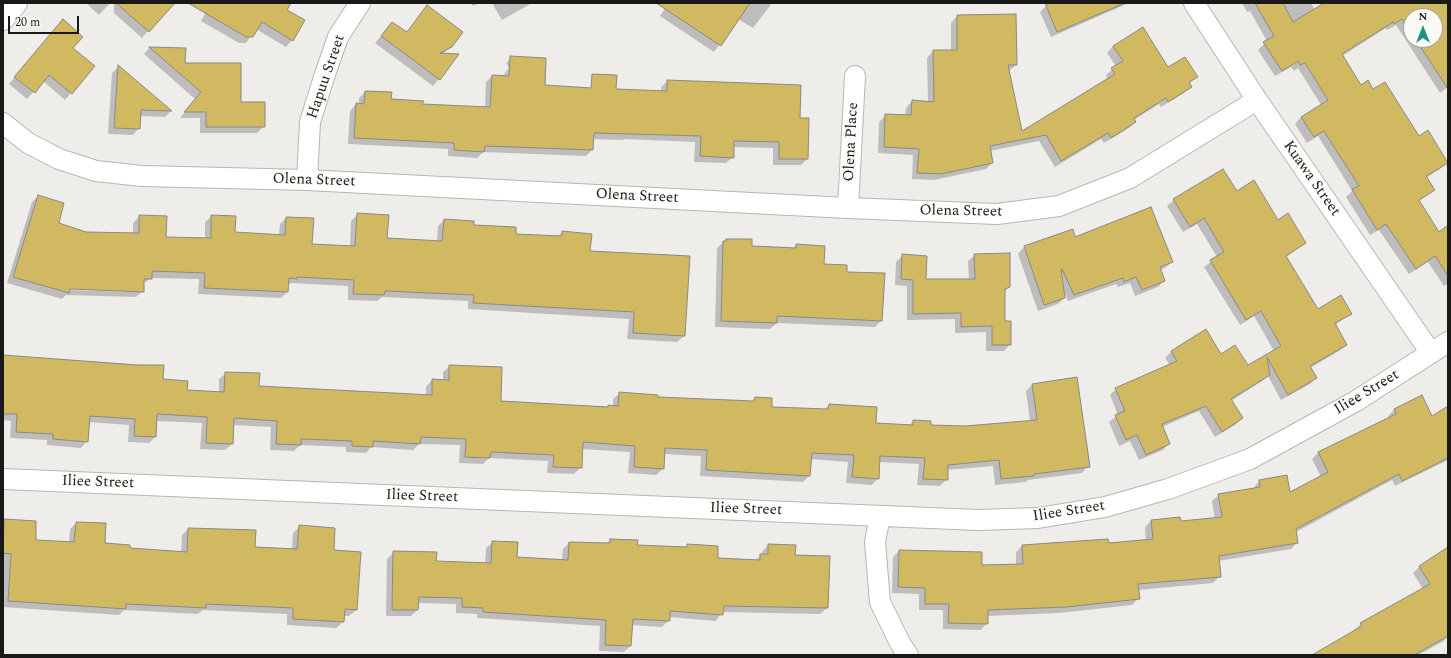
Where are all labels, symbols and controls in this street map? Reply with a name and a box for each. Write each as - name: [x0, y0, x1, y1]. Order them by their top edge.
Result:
- scale bar: [10, 8, 81, 34]
- north arrow: [1403, 8, 1443, 48]
- text: N: [1419, 8, 1427, 25]
- text: 20 m: [15, 13, 40, 32]
- street label: Hapuu Street: [304, 33, 350, 121]
- street label: Olena Place: [841, 102, 863, 182]
- street label: Kuawa Street: [1278, 138, 1344, 220]
- street label: Olena Street: [272, 171, 356, 191]
- street label: Olena Street: [595, 186, 679, 208]
- street label: Olena Street: [919, 202, 1003, 222]
- street label: Iliee Street: [1331, 367, 1403, 419]
- street label: Iliee Street: [61, 473, 135, 493]
- street label: Iliee Street: [385, 487, 459, 507]
- street label: Iliee Street: [1032, 497, 1106, 527]
- street label: Iliee Street: [709, 500, 783, 520]

